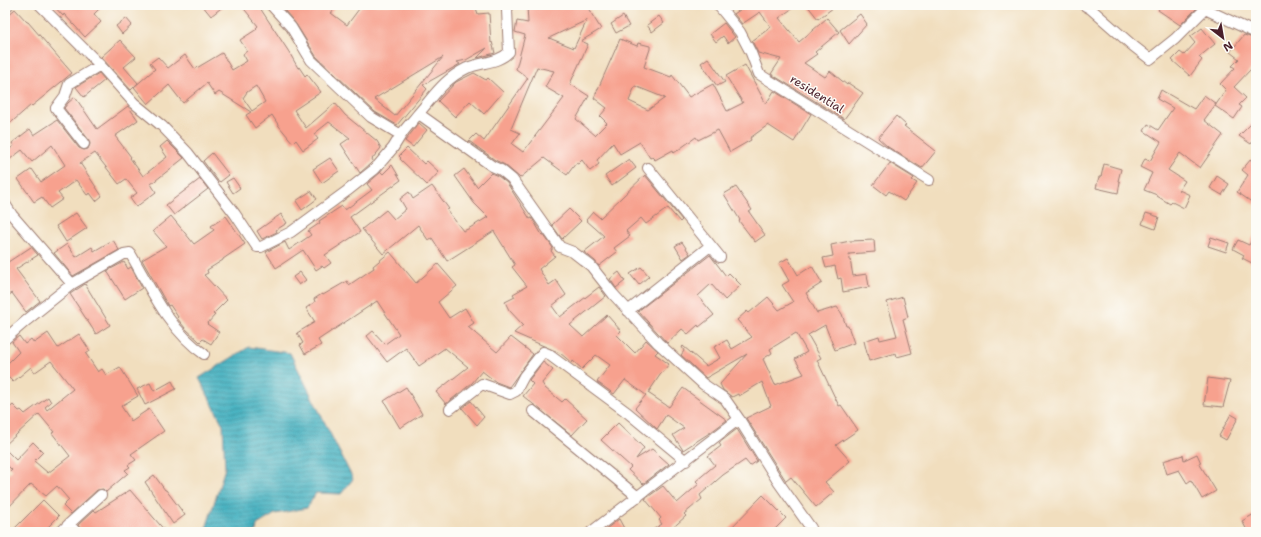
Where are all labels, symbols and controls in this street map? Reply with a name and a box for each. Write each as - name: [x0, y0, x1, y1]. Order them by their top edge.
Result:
- north arrow: [1203, 18, 1243, 58]
- text: N: [1220, 37, 1235, 55]
- street label: residential: [787, 71, 848, 117]

